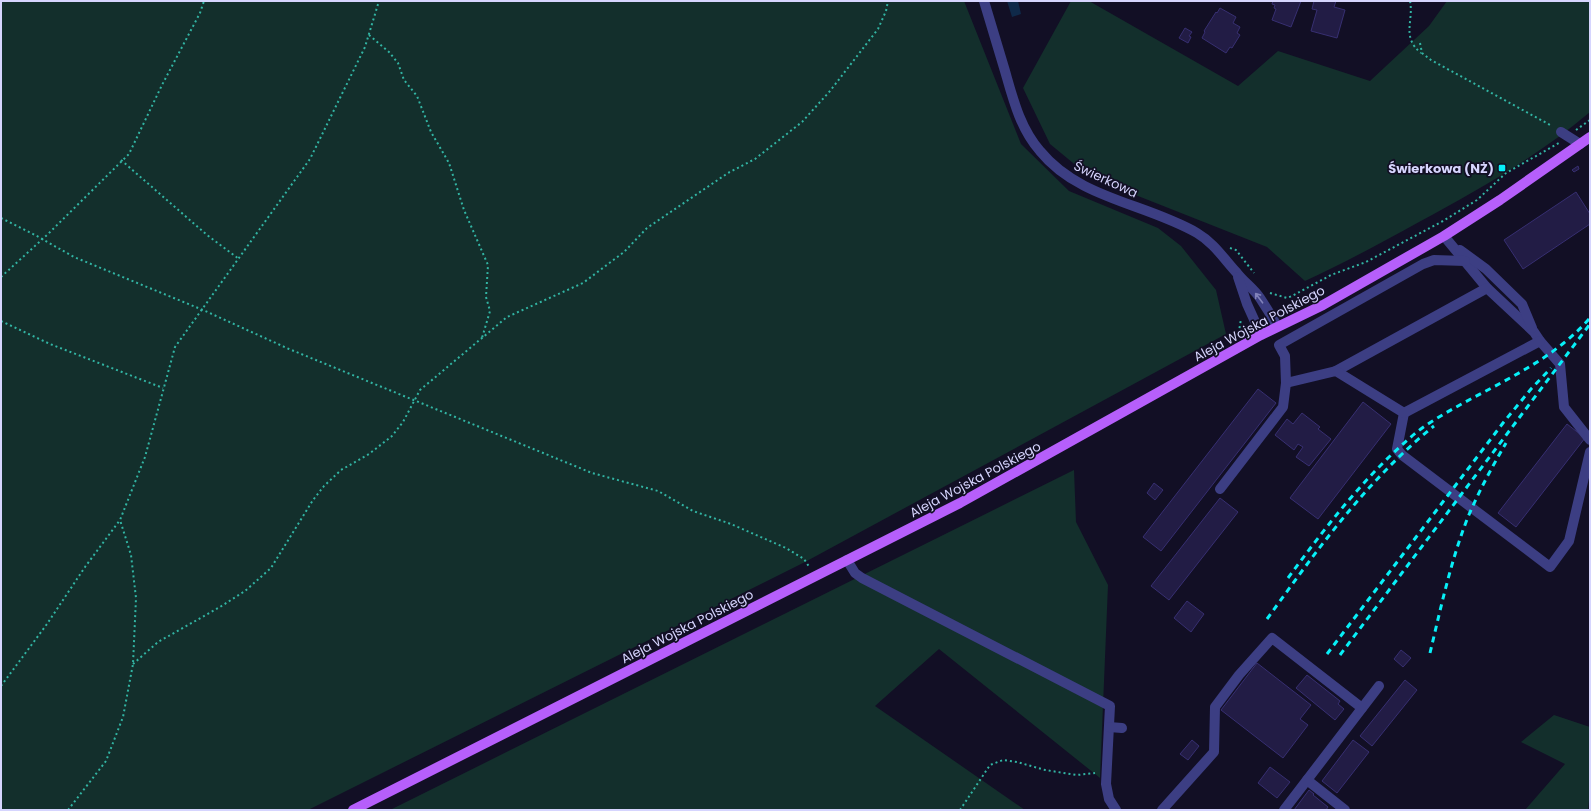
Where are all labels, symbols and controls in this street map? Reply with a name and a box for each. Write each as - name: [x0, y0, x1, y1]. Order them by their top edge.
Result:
- street label: Świerkowa: [1071, 156, 1141, 203]
- place label: Świerkowa (NŻ): [1388, 159, 1494, 178]
- marker: Świerkowa (NŻ): [1497, 163, 1507, 173]
- street label: Aleja Wojska Polskiego: [1190, 281, 1328, 366]
- one-way arrow: [1255, 292, 1263, 303]
- street label: Aleja Wojska Polskiego: [906, 437, 1044, 522]
- street label: Aleja Wojska Polskiego: [618, 585, 757, 668]

